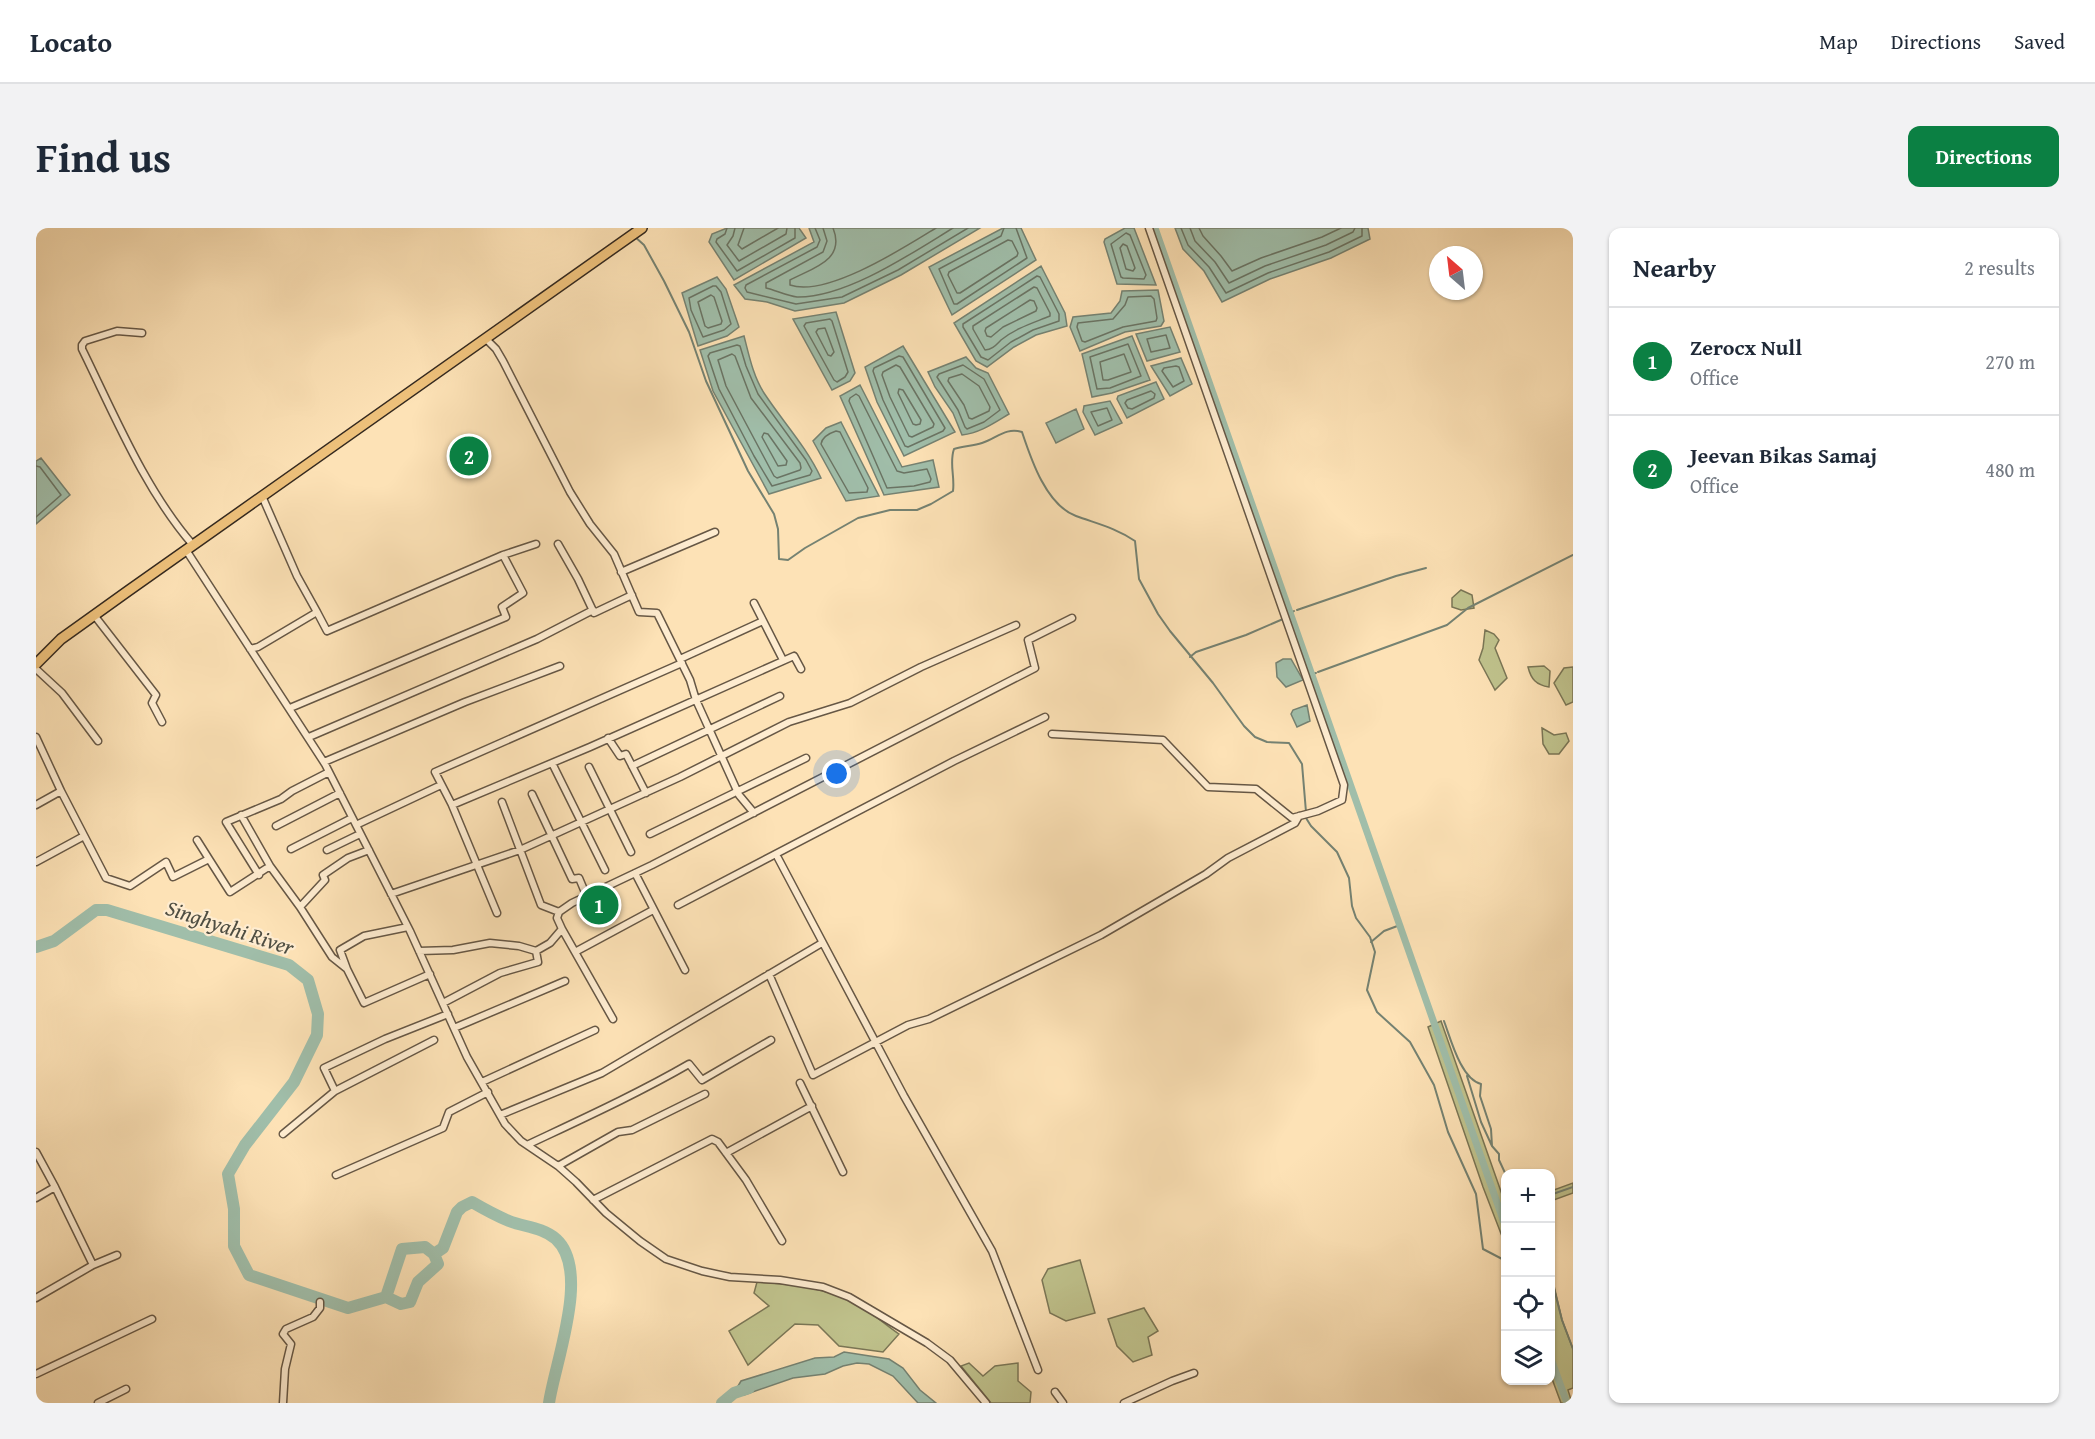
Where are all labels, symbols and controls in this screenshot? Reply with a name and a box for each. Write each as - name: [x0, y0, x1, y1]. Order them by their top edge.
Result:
- text: Locato: [30, 21, 112, 62]
- text: Map: [1819, 26, 1858, 57]
- text: Directions: [1891, 26, 1981, 57]
- text: Saved: [2014, 26, 2065, 57]
- text: Find us: [36, 126, 171, 187]
- button: Directions: [1908, 126, 2059, 187]
- north arrow: [1429, 246, 1483, 300]
- text: Nearby: [1633, 248, 1716, 287]
- text: 2 results: [1964, 253, 2035, 282]
- text: Zerocx Null: [1690, 331, 1802, 363]
- text: 1: [1647, 347, 1658, 376]
- text: 270 m: [1985, 347, 2035, 376]
- text: Office: [1690, 363, 1739, 392]
- pin: 2: [450, 434, 488, 478]
- text: Jeevan Bikas Samaj: [1690, 439, 1877, 471]
- text: 2: [1647, 455, 1658, 484]
- text: 480 m: [1985, 455, 2035, 484]
- text: Office: [1690, 471, 1739, 500]
- your location: [822, 759, 851, 788]
- pin: 1: [580, 882, 618, 928]
- water label: Singhyahi River: [162, 891, 299, 963]
- map controls: [1501, 1169, 1555, 1385]
- button: +: [1501, 1169, 1555, 1223]
- button: −: [1501, 1223, 1555, 1277]
- button: locate: [1501, 1277, 1555, 1331]
- button: layers: [1501, 1331, 1555, 1385]

